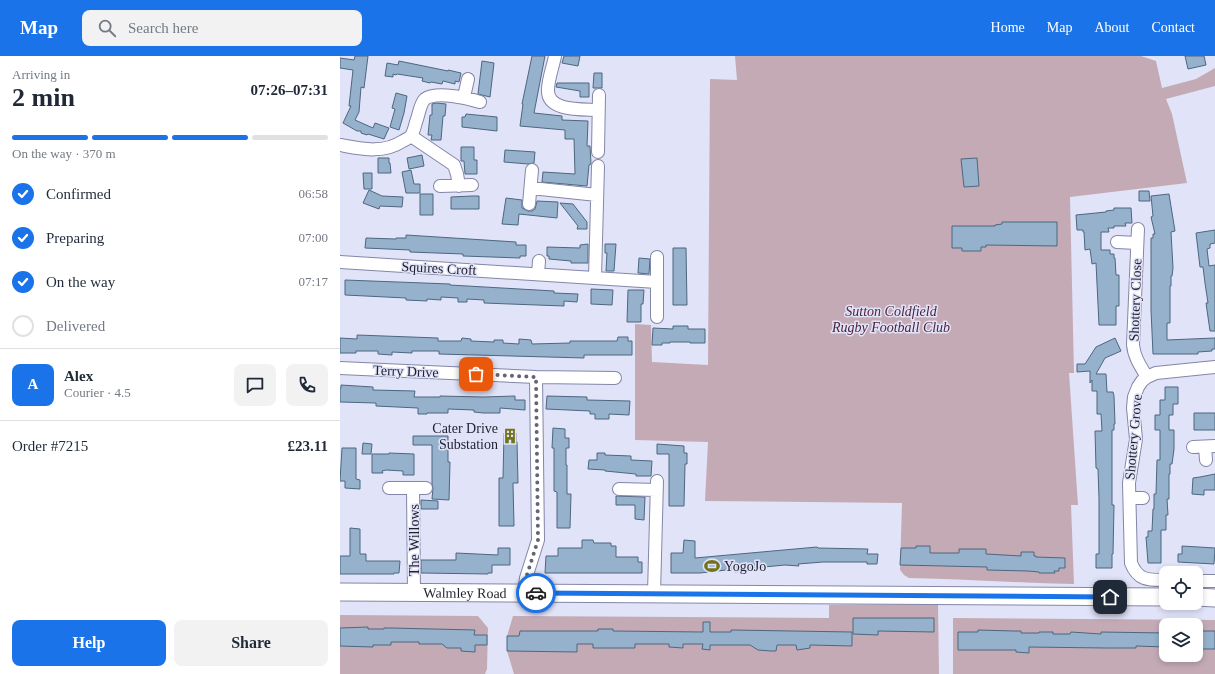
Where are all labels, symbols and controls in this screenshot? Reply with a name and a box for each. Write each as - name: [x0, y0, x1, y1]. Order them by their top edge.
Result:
- search box: [82, 10, 362, 46]
- text: Map: [20, 17, 58, 38]
- icon: search: [96, 17, 118, 39]
- text: Search here: [128, 20, 198, 36]
- text: Home: [991, 20, 1025, 35]
- text: Map: [1047, 20, 1072, 35]
- text: About: [1094, 20, 1129, 35]
- text: Contact: [1151, 20, 1195, 35]
- text: Arriving in: [12, 67, 70, 82]
- text: 07:26–07:31: [251, 82, 328, 98]
- text: 2 min: [12, 83, 75, 112]
- text: On the way · 370 m: [12, 146, 116, 161]
- icon: check: [12, 183, 34, 205]
- text: Confirmed: [46, 186, 111, 202]
- text: 06:58: [298, 186, 328, 201]
- icon: check: [12, 227, 34, 249]
- text: Preparing: [46, 230, 104, 246]
- text: 07:00: [298, 230, 328, 245]
- street label: Shottery Close: [1127, 258, 1144, 342]
- street label: Squires Croft: [401, 259, 477, 278]
- icon: check: [12, 271, 34, 293]
- text: On the way: [46, 274, 115, 290]
- text: 07:17: [298, 274, 328, 289]
- park label: Sutton Coldfield Rugby Football Club: [831, 304, 950, 335]
- text: Delivered: [46, 318, 105, 334]
- pin: [459, 357, 493, 391]
- street label: Terry Drive: [373, 363, 439, 380]
- icon: bag: [465, 363, 487, 385]
- button: chat: [234, 364, 276, 406]
- button: phone: [286, 364, 328, 406]
- text: Alex: [64, 368, 93, 384]
- text: A: [28, 376, 38, 392]
- text: Courier · 4.5: [64, 385, 131, 400]
- street label: Shottery Grove: [1122, 394, 1145, 481]
- place label: Cater Drive Substation: [432, 421, 498, 452]
- building icon: Cater Drive Substation: [501, 427, 519, 445]
- text: Order #7215: [12, 438, 88, 454]
- text: £23.11: [288, 438, 328, 454]
- street label: The Willows: [407, 504, 422, 576]
- sports icon: YogoJo: [703, 557, 721, 575]
- place label: YogoJo: [724, 559, 766, 574]
- map controls: [1159, 566, 1203, 662]
- button: locate: [1159, 566, 1203, 610]
- courier: [516, 573, 556, 613]
- pin: [1093, 580, 1127, 614]
- icon: car: [525, 582, 547, 604]
- street label: Walmley Road: [423, 586, 507, 601]
- icon: home: [1099, 586, 1121, 608]
- button: layers: [1159, 618, 1203, 662]
- button: Help: [12, 620, 166, 666]
- button: Share: [174, 620, 328, 666]

